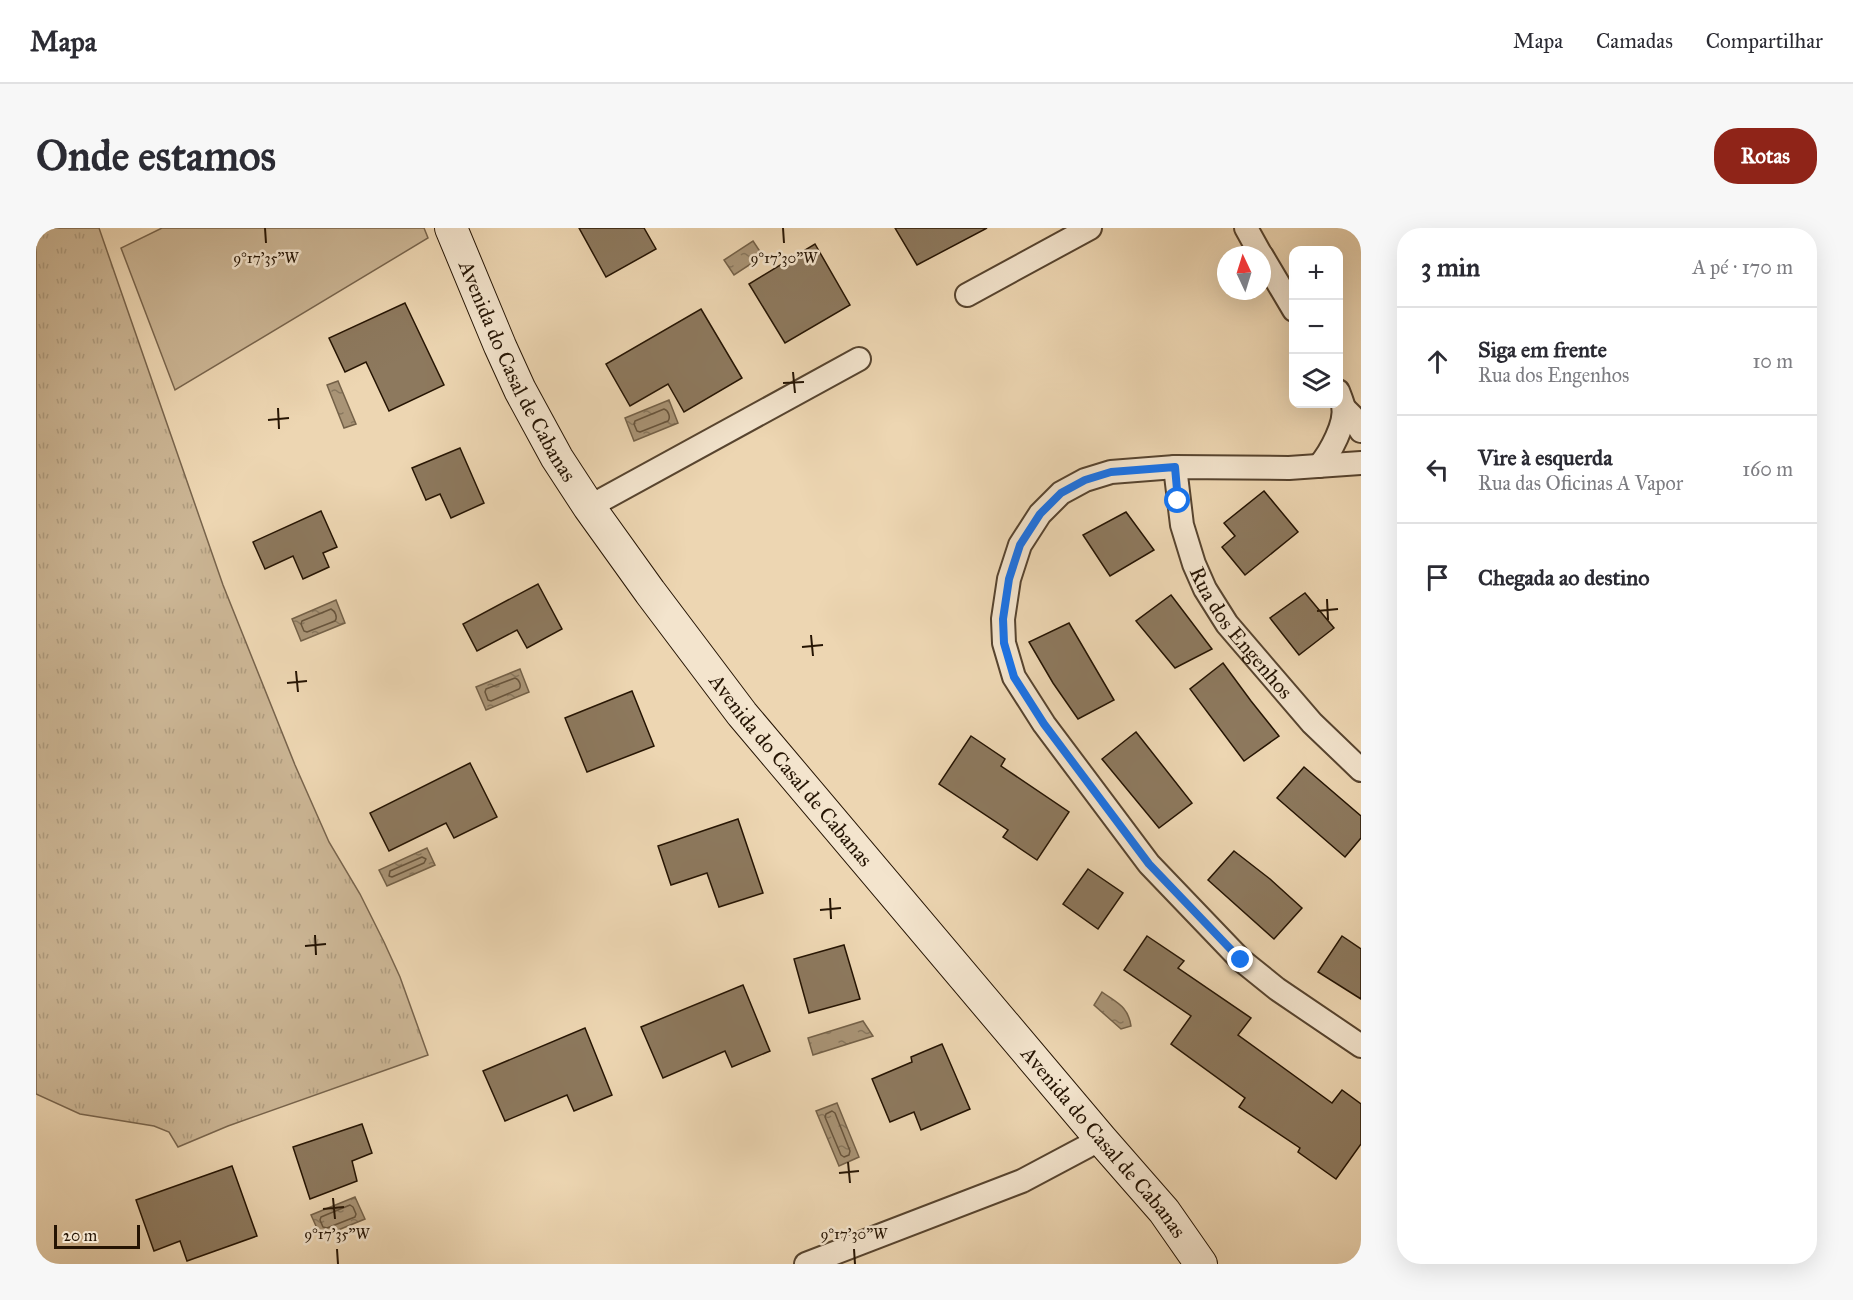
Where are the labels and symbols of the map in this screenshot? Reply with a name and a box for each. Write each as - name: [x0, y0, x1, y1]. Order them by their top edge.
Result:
- north arrow: [1217, 246, 1271, 300]
- text: 9°17'35"W: [233, 249, 299, 267]
- text: 9°17'30"W: [750, 249, 818, 267]
- street label: Avenida do Casal de Cabanas: [453, 256, 582, 487]
- route start: [1164, 487, 1190, 513]
- street label: Rua dos Engenhos: [1184, 563, 1299, 704]
- street label: Avenida do Casal de Cabanas: [703, 668, 878, 872]
- route end: [1227, 946, 1253, 972]
- street label: Avenida do Casal de Cabanas: [1015, 1040, 1192, 1243]
- scale bar: [54, 1222, 140, 1250]
- text: 9°17'35"W: [304, 1225, 370, 1243]
- text: 9°17'30"W: [820, 1225, 888, 1243]

